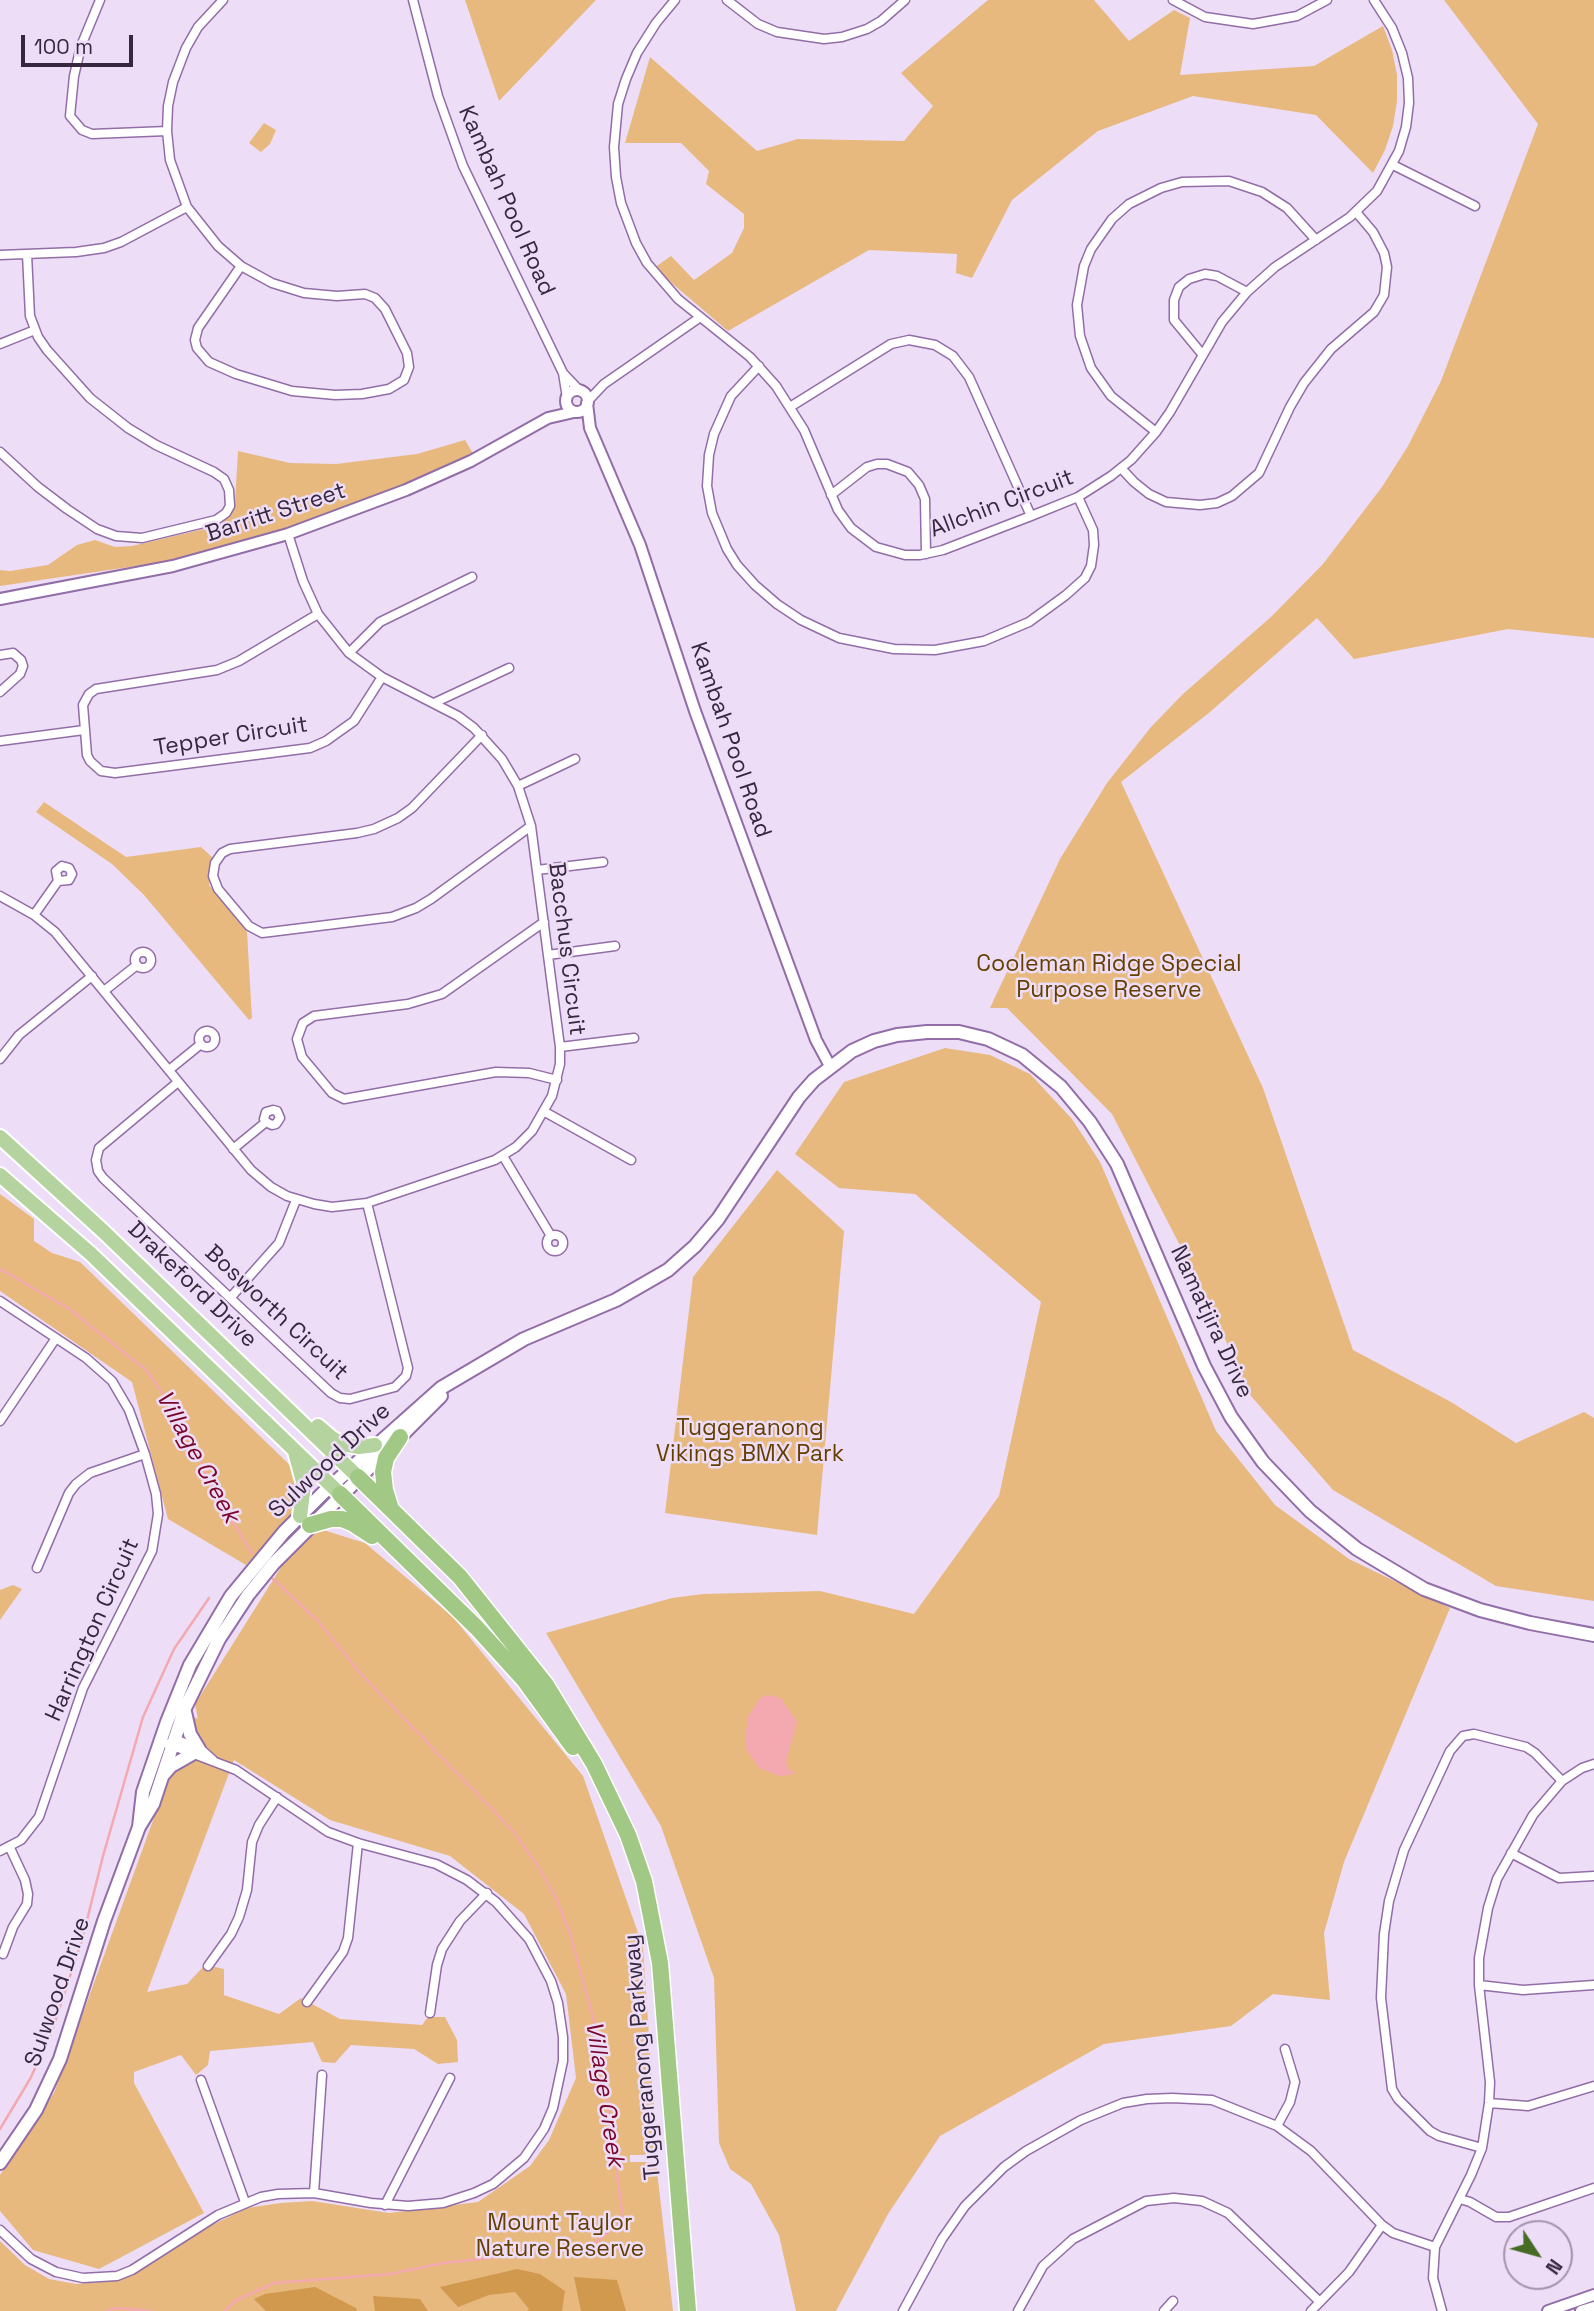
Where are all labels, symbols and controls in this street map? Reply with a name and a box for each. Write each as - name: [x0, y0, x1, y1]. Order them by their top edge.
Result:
- scale bar: [24, 21, 136, 65]
- text: 100 m: [34, 33, 93, 60]
- street label: Kambah Pool Road: [452, 102, 560, 300]
- street label: Allchin Circuit: [926, 464, 1078, 544]
- street label: Barritt Street: [202, 477, 350, 549]
- street label: Kambah Pool Road: [684, 639, 776, 841]
- street label: Tepper Circuit: [152, 711, 310, 763]
- street label: Bacchus Circuit: [542, 861, 590, 1037]
- park label: Cooleman Ridge Special Purpose Reserve: [976, 951, 1242, 1005]
- street label: Drakeford Drive: [121, 1216, 263, 1354]
- street label: Bosworth Circuit: [199, 1240, 353, 1386]
- street label: Namatjira Drive: [1164, 1241, 1258, 1403]
- water label: Village Creek: [149, 1386, 245, 1528]
- street label: Sulwood Drive: [263, 1398, 397, 1524]
- park label: Tuggeranong Vikings BMX Park: [656, 1415, 844, 1469]
- street label: Harrington Circuit: [40, 1534, 146, 1726]
- street label: Sulwood Drive: [20, 1914, 96, 2070]
- street label: Tuggeranong Parkway: [619, 1933, 667, 2181]
- water label: Village Creek: [578, 2019, 630, 2169]
- park label: Mount Taylor Nature Reserve: [476, 2210, 644, 2264]
- north arrow: [1503, 2220, 1573, 2290]
- text: N: [1540, 2254, 1568, 2279]

